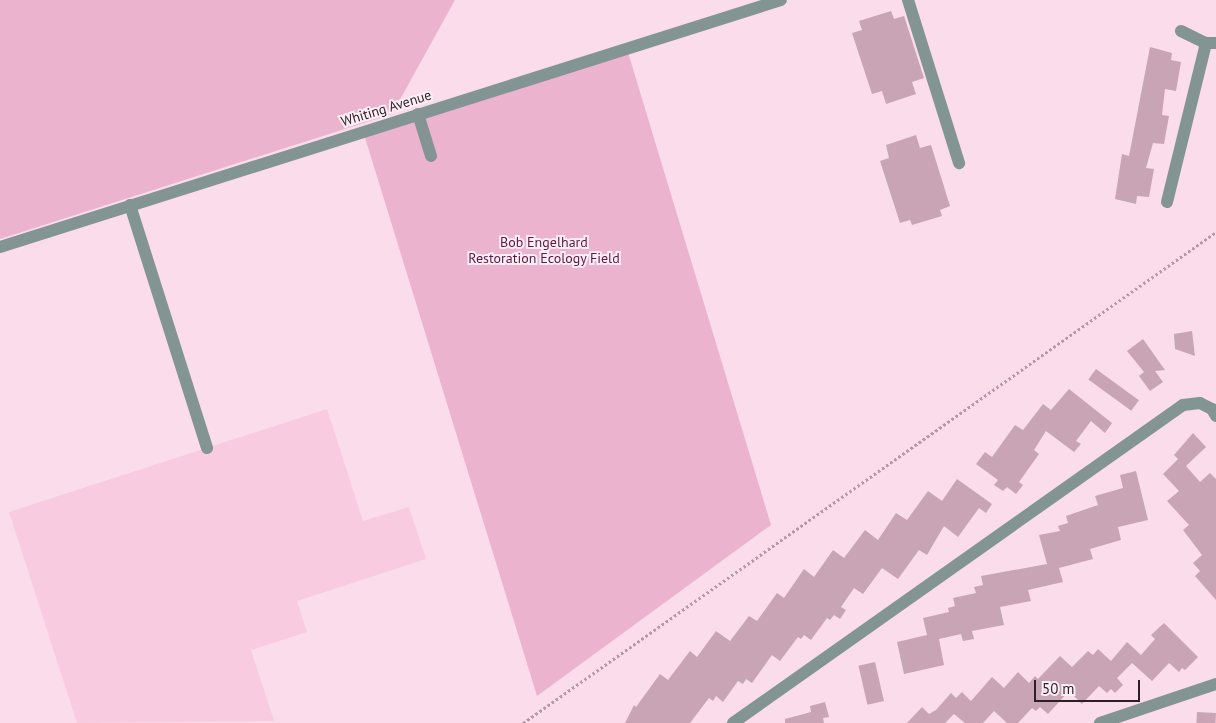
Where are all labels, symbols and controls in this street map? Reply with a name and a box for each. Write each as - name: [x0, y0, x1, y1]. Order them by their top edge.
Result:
- street label: Whiting Avenue: [339, 86, 433, 130]
- park label: Bob Engelhard Restoration Ecology Field: [468, 234, 620, 266]
- scale bar: [1036, 670, 1142, 702]
- text: 50 m: [1042, 679, 1075, 698]

